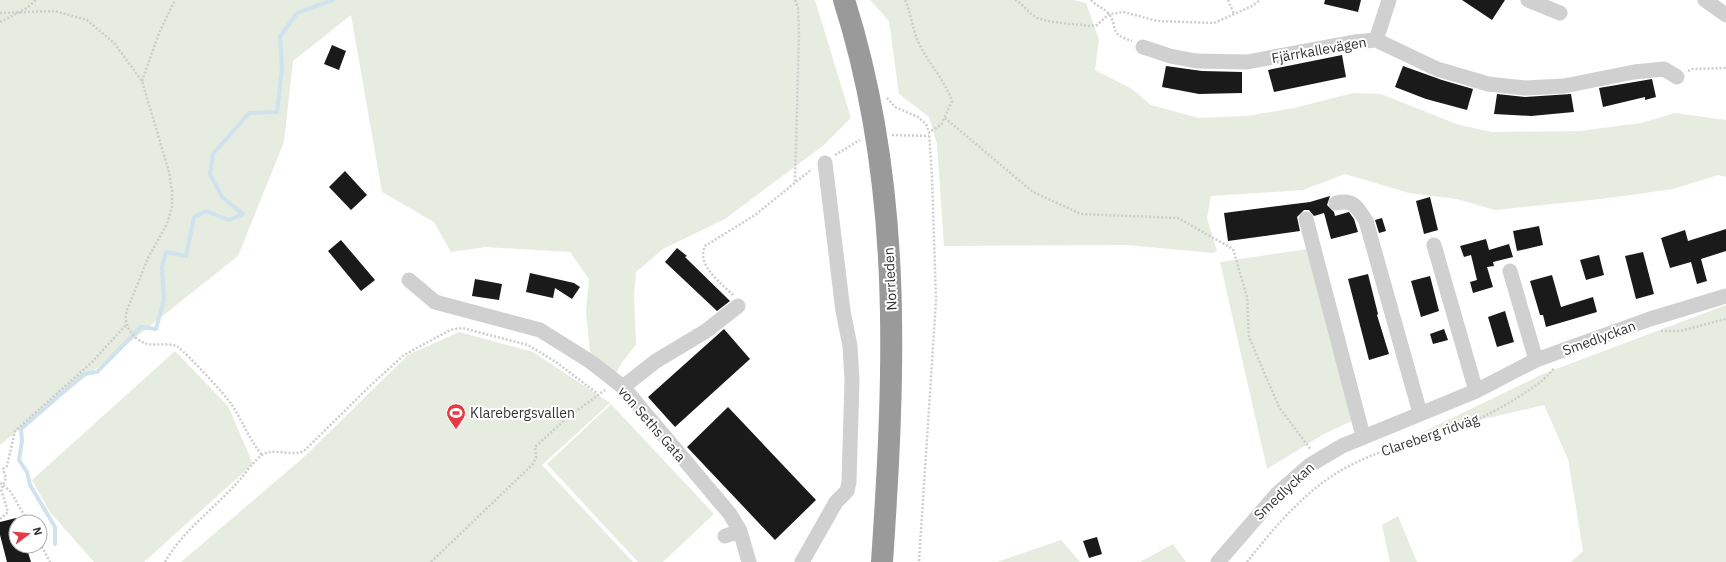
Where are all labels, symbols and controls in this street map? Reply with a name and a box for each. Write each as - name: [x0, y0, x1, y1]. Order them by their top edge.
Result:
- street label: Fjärrkallevägen: [1270, 33, 1368, 67]
- street label: Norrleden: [879, 247, 901, 311]
- street label: Smedlyckan: [1560, 316, 1638, 360]
- street label: von Seths Gata: [614, 383, 690, 466]
- sports icon: Klarebergsvallen: [445, 402, 467, 430]
- place label: Klarebergsvallen: [470, 404, 575, 422]
- street label: Clareberg ridväg: [1379, 410, 1482, 460]
- street label: Smedlyckan: [1250, 458, 1318, 524]
- north arrow: [8, 514, 48, 554]
- text: N: [30, 525, 45, 537]

